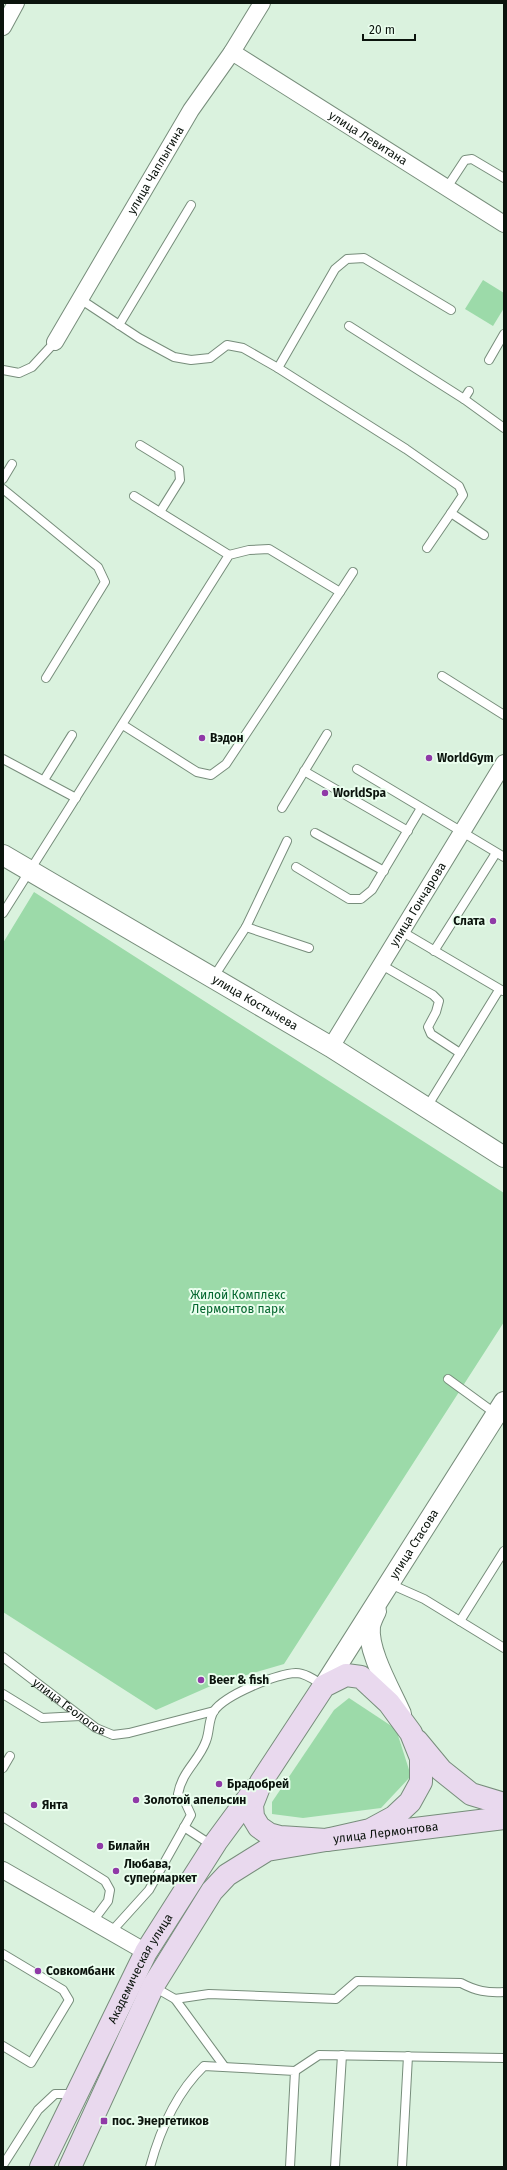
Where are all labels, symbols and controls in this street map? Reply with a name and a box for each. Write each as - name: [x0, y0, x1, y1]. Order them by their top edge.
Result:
- scale bar: [363, 16, 415, 42]
- text: 20 m: [369, 23, 395, 37]
- street label: улица Левитана: [326, 108, 410, 168]
- street label: улица Чаплыгина: [124, 124, 187, 217]
- place label: Вэдон: [210, 731, 244, 745]
- marker: Вэдон: [197, 733, 207, 743]
- place label: WorldGym: [437, 751, 494, 765]
- marker: WorldGym: [424, 753, 434, 763]
- place label: WorldSpa: [333, 786, 386, 800]
- marker: WorldSpa: [320, 788, 330, 798]
- street label: улица Гончарова: [387, 860, 449, 949]
- place label: Слата: [453, 914, 485, 928]
- marker: Слата: [488, 916, 498, 926]
- street label: улица Костычева: [210, 972, 300, 1033]
- park label: Жилой Комплекс Лермонтов парк: [190, 1288, 286, 1316]
- street label: улица Стасова: [387, 1507, 441, 1582]
- place label: Beer & fish: [209, 1673, 269, 1687]
- street label: улица Геологов: [30, 1675, 108, 1738]
- marker: Beer & fish: [196, 1675, 206, 1685]
- place label: Брадобрей: [227, 1777, 289, 1791]
- marker: Брадобрей: [214, 1779, 224, 1789]
- place label: Золотой апельсин: [143, 1793, 246, 1807]
- marker: Золотой апельсин: [131, 1795, 141, 1805]
- place label: Янта: [42, 1798, 69, 1812]
- marker: Янта: [29, 1800, 39, 1810]
- street label: улица Лермонтова: [332, 1819, 439, 1846]
- place label: Билайн: [108, 1839, 150, 1853]
- marker: Билайн: [95, 1841, 105, 1851]
- place label: Любава, супермаркет: [124, 1857, 197, 1885]
- marker: Любава, супермаркет: [111, 1866, 121, 1876]
- street label: Академическая улица: [105, 1911, 176, 2026]
- place label: Совкомбанк: [46, 1964, 115, 1978]
- marker: Совкомбанк: [33, 1966, 43, 1976]
- place label: пос. Энергетиков: [112, 2114, 209, 2128]
- marker: пос. Энергетиков: [99, 2116, 109, 2126]

